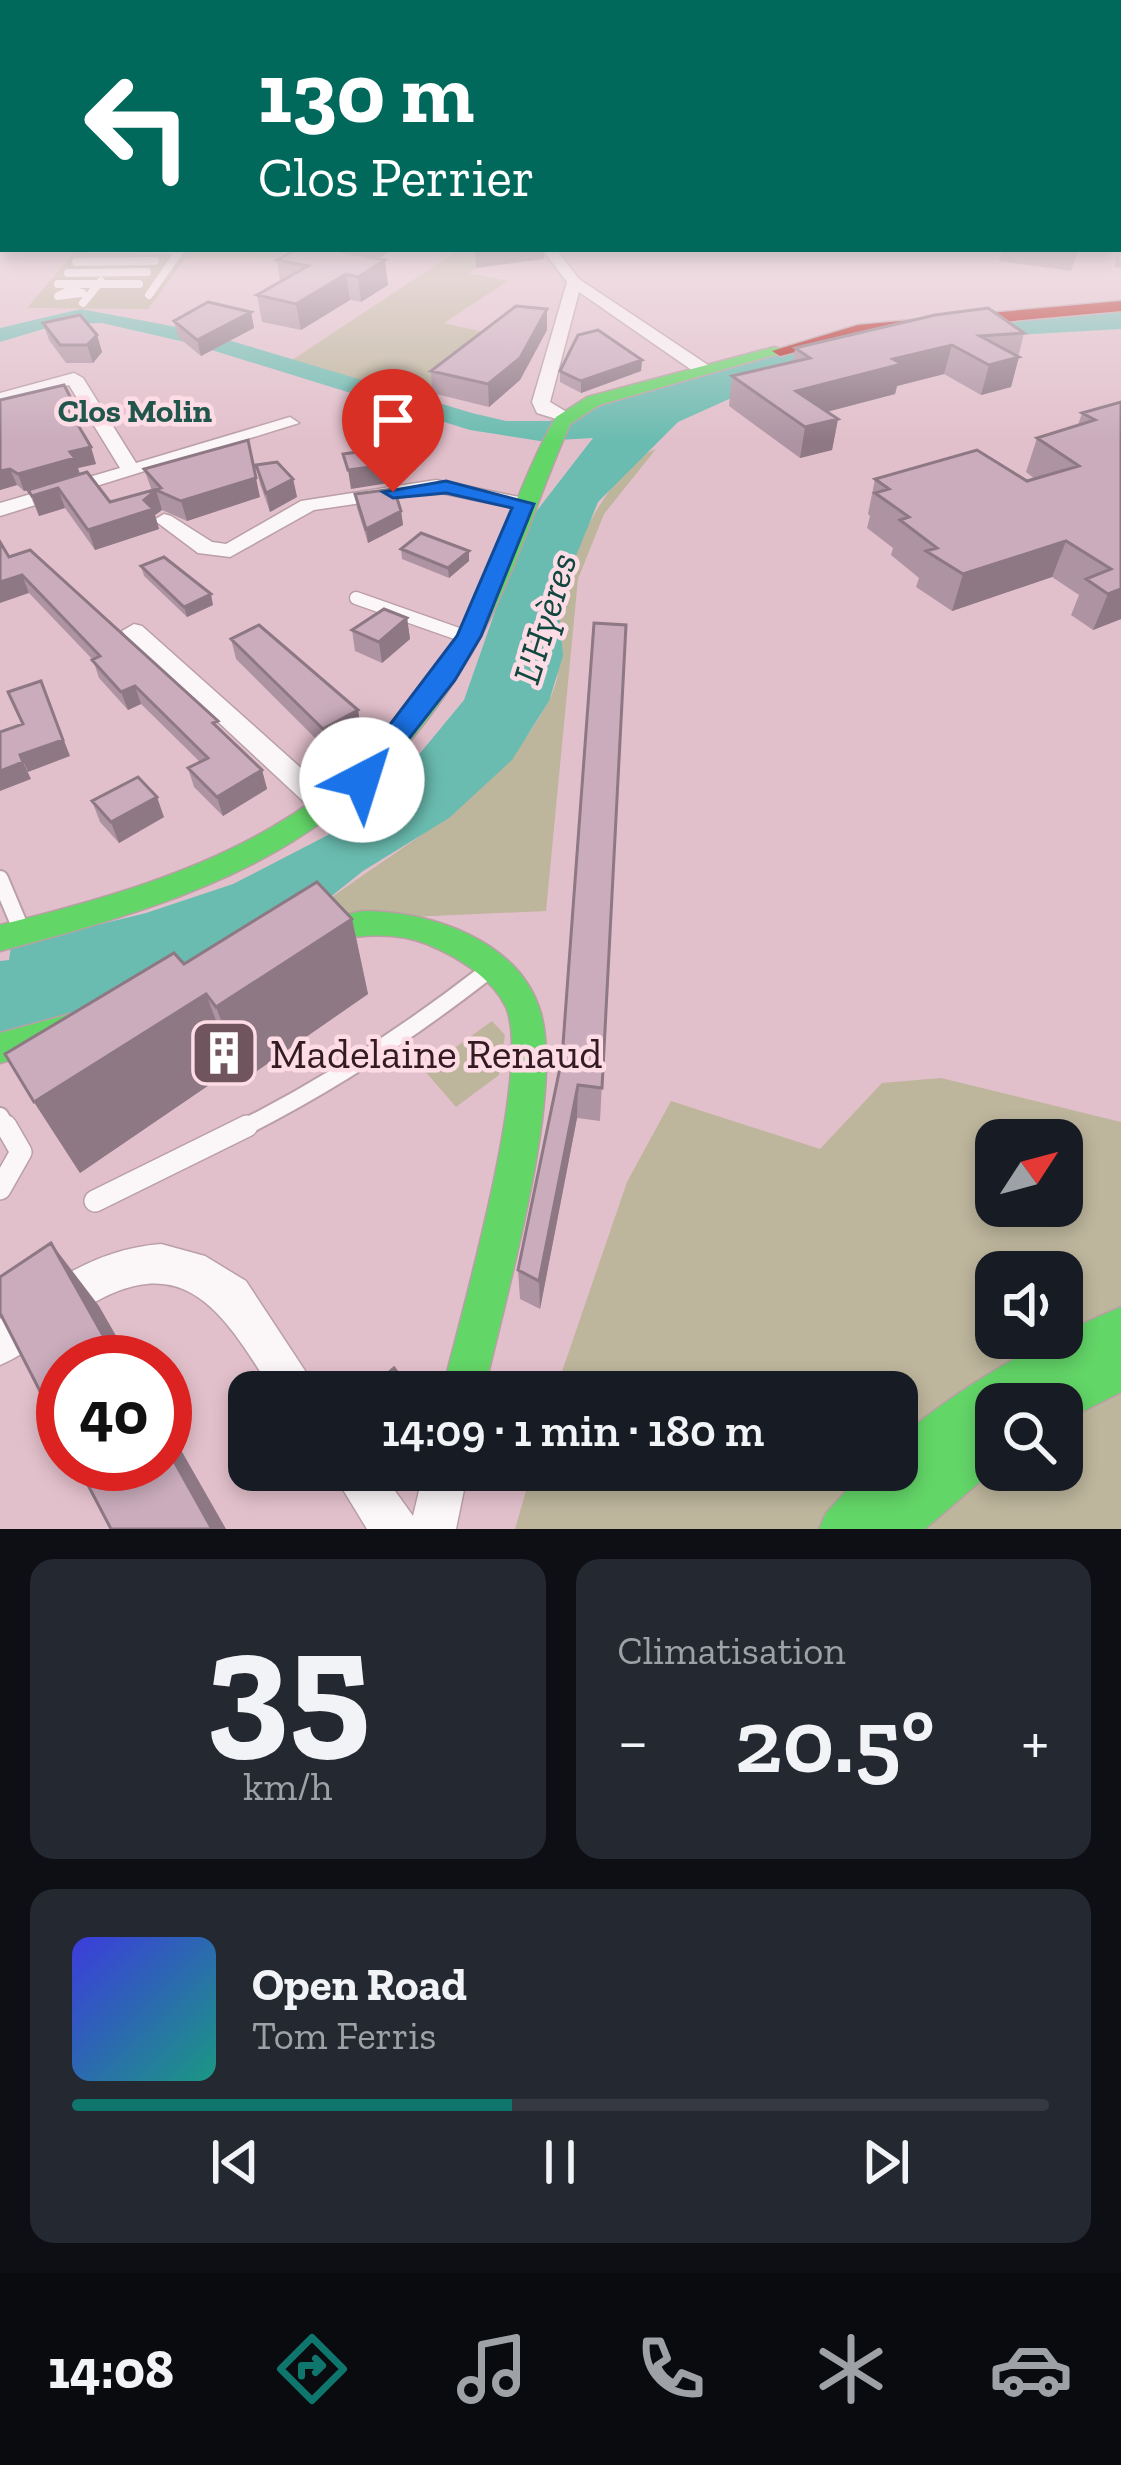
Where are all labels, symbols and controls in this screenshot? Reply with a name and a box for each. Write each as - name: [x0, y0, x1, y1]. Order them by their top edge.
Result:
- text: 130 m: [258, 43, 474, 144]
- icon: left: [60, 48, 216, 204]
- text: Clos Perrier: [258, 145, 535, 210]
- pin: [342, 369, 444, 492]
- icon: arrive: [360, 387, 426, 453]
- district label: Clos Molin: [58, 391, 213, 430]
- water label: L'Hyères: [502, 547, 587, 689]
- position arrow: [299, 717, 425, 843]
- building icon: Madelaine Renaud: [189, 1018, 259, 1088]
- place label: Madelaine Renaud: [270, 1028, 602, 1079]
- north arrow: [975, 1119, 1083, 1227]
- map controls: [975, 1119, 1083, 1491]
- button: sound: [975, 1251, 1083, 1359]
- speed limit sign: 40: [36, 1335, 192, 1491]
- button: search: [975, 1383, 1083, 1491]
- text: 14:09 · 1 min · 180 m: [382, 1404, 764, 1458]
- text: 35: [205, 1591, 370, 1778]
- text: Climatisation: [618, 1627, 846, 1674]
- text: 20.5°: [735, 1687, 935, 1795]
- text: −: [618, 1702, 648, 1781]
- text: +: [1021, 1702, 1049, 1781]
- text: km/h: [243, 1763, 332, 1810]
- text: Open Road: [252, 1958, 467, 2012]
- text: Tom Ferris: [252, 2012, 436, 2059]
- icon: previous: [202, 2129, 268, 2195]
- icon: pause: [527, 2129, 593, 2195]
- icon: next: [853, 2129, 919, 2195]
- icon: directions: [270, 2327, 354, 2411]
- icon: music: [450, 2327, 534, 2411]
- icon: phone: [629, 2327, 713, 2411]
- icon: climate: [809, 2327, 893, 2411]
- icon: car: [989, 2327, 1073, 2411]
- text: 14:08: [48, 2337, 174, 2402]

